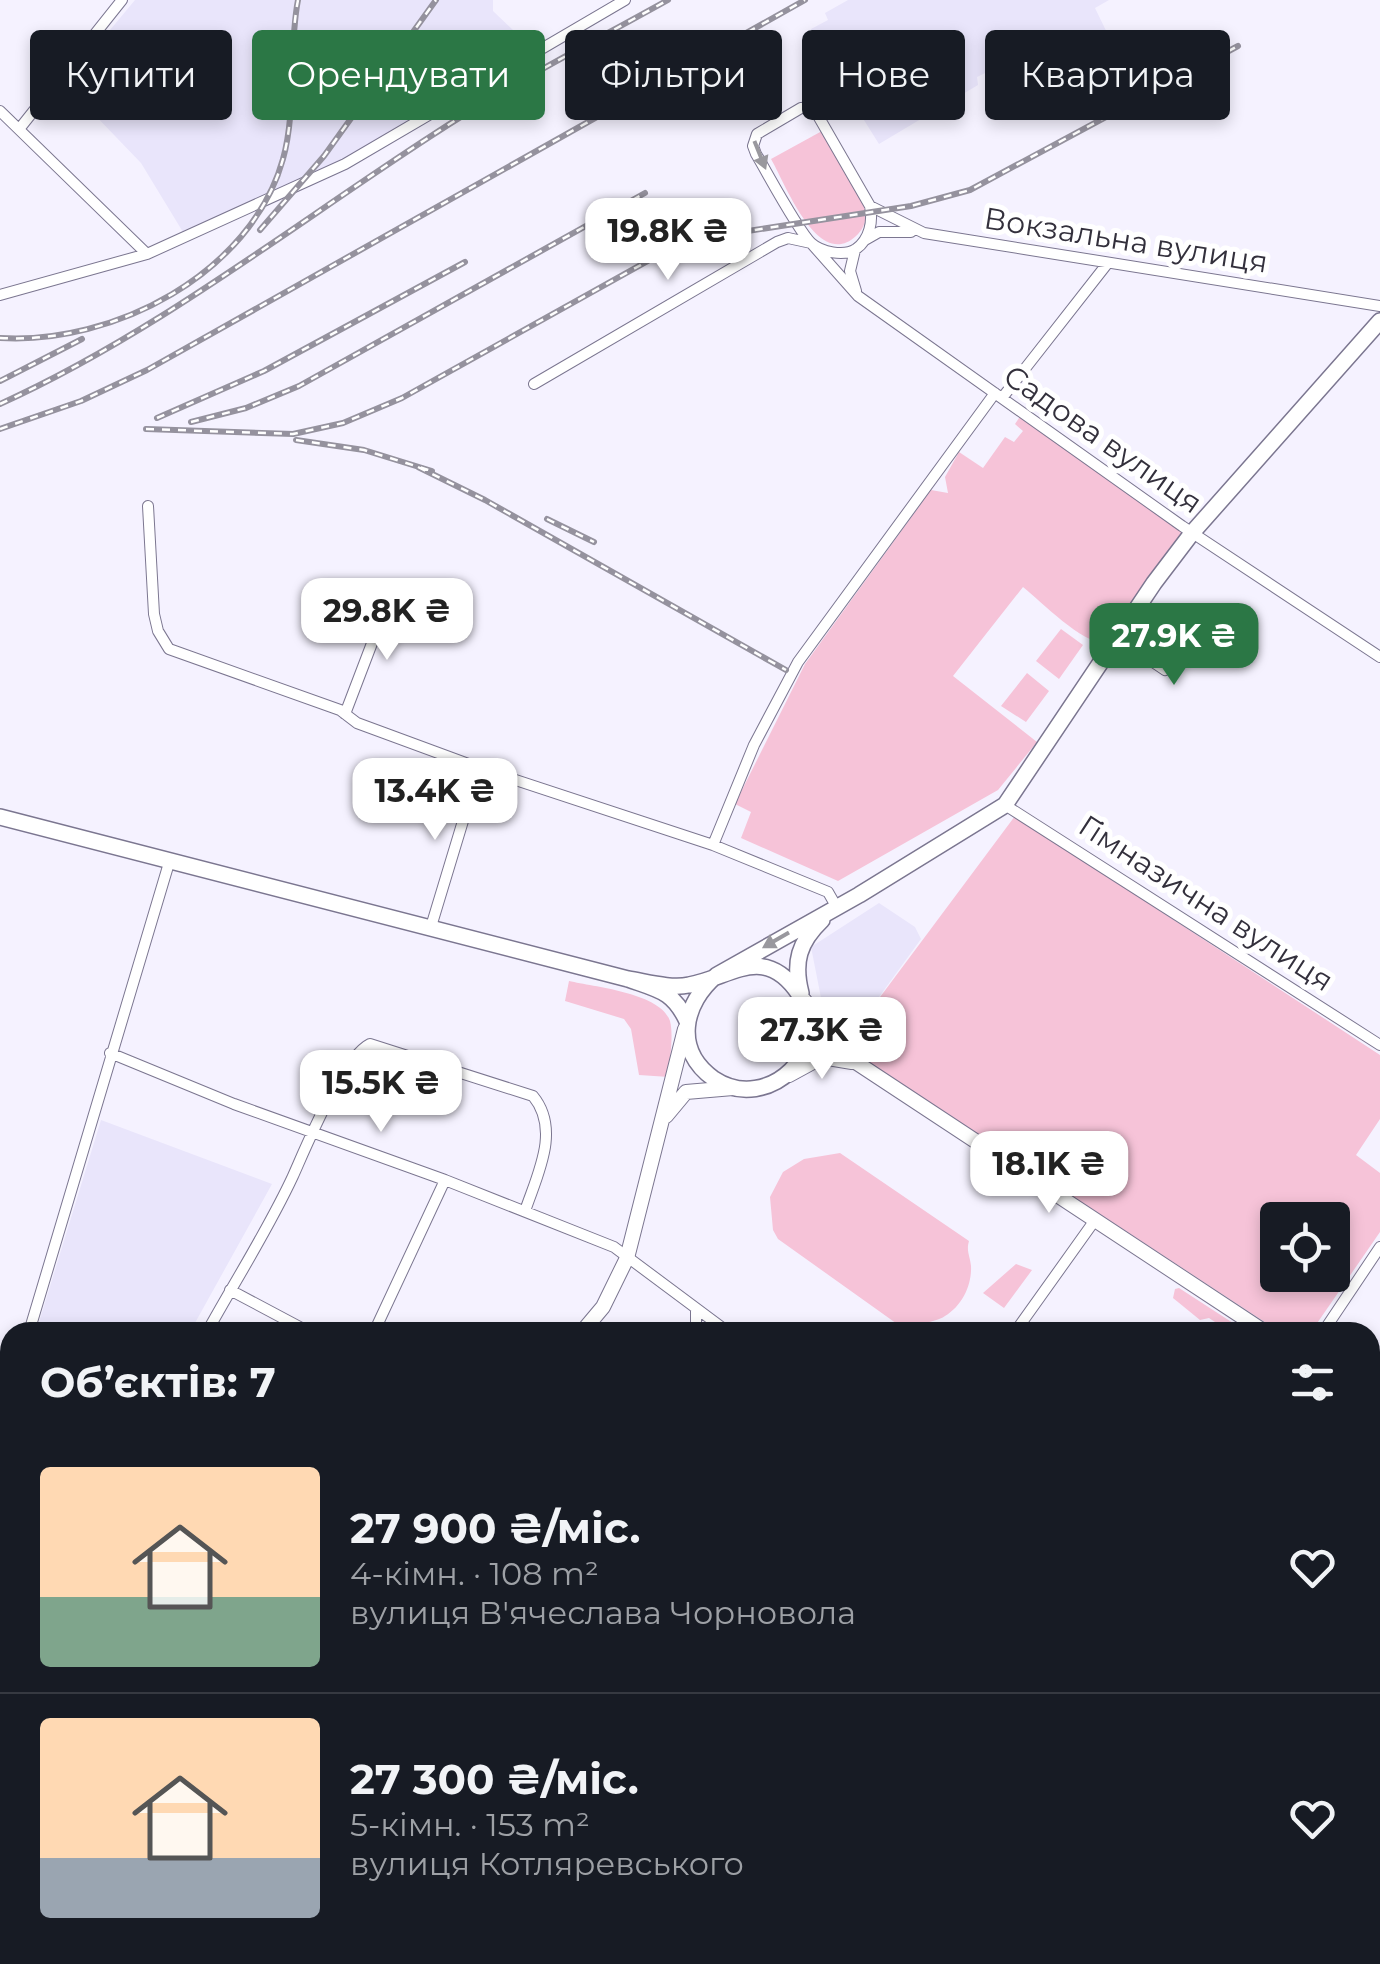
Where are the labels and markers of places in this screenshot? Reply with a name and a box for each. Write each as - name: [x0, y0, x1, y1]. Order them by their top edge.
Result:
- pin: 19.8K ₴: [576, 198, 760, 283]
- pin: 29.8K ₴: [295, 578, 479, 663]
- pin: 27.9K ₴: [1082, 603, 1266, 688]
- pin: 13.4K ₴: [343, 758, 527, 843]
- pin: 27.3K ₴: [730, 997, 914, 1082]
- pin: 15.5K ₴: [289, 1050, 473, 1135]
- pin: 18.1K ₴: [957, 1131, 1141, 1216]

